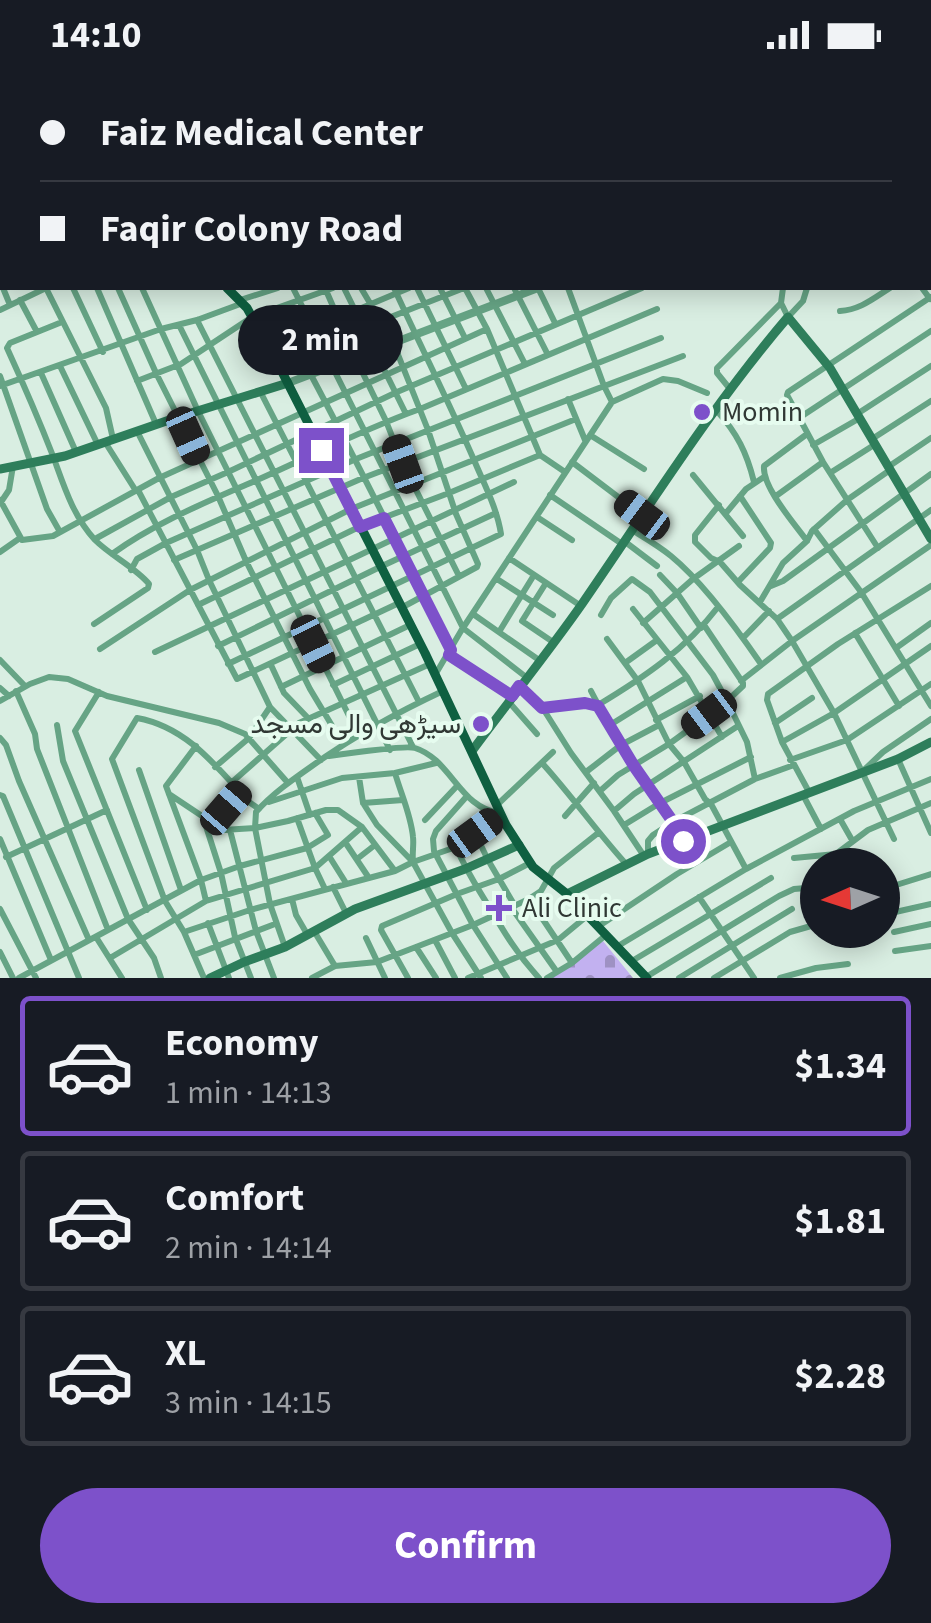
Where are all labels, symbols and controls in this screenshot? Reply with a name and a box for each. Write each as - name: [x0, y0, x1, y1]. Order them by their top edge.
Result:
- text: 14:10: [50, 8, 142, 62]
- text: Faiz Medical Center: [100, 106, 423, 160]
- text: Faqir Colony Road: [100, 202, 403, 256]
- callout: 2 min: [238, 305, 404, 375]
- text: 2 min: [282, 317, 359, 363]
- place label: Momin: [722, 392, 803, 432]
- marker: Momin: [691, 401, 713, 423]
- car: [162, 402, 214, 470]
- route end: [299, 428, 344, 473]
- car: [379, 431, 427, 497]
- car: [609, 485, 675, 545]
- car: [286, 610, 340, 678]
- car: [676, 684, 742, 744]
- place label: سیڑھی والی مسجد: [250, 704, 461, 744]
- marker: سیڑھی والی مسجد: [470, 713, 492, 735]
- car: [195, 776, 257, 840]
- car: [442, 803, 508, 863]
- route start: [661, 819, 706, 864]
- north arrow: [800, 848, 900, 948]
- map controls: [800, 848, 900, 948]
- place label: Ali Clinic: [522, 888, 622, 928]
- marker: Ali Clinic: [486, 895, 512, 921]
- text: Economy: [165, 1016, 318, 1070]
- icon: car: [45, 1021, 135, 1111]
- text: $1.34: [794, 1039, 886, 1093]
- text: 1 min · 14:13: [165, 1070, 332, 1116]
- text: Comfort: [165, 1171, 304, 1225]
- icon: car: [45, 1176, 135, 1266]
- text: $1.81: [794, 1194, 886, 1248]
- text: 2 min · 14:14: [165, 1225, 332, 1271]
- text: XL: [165, 1326, 206, 1380]
- icon: car: [45, 1331, 135, 1421]
- text: $2.28: [794, 1349, 886, 1403]
- text: 3 min · 14:15: [165, 1380, 332, 1426]
- button: Confirm: [40, 1488, 891, 1603]

